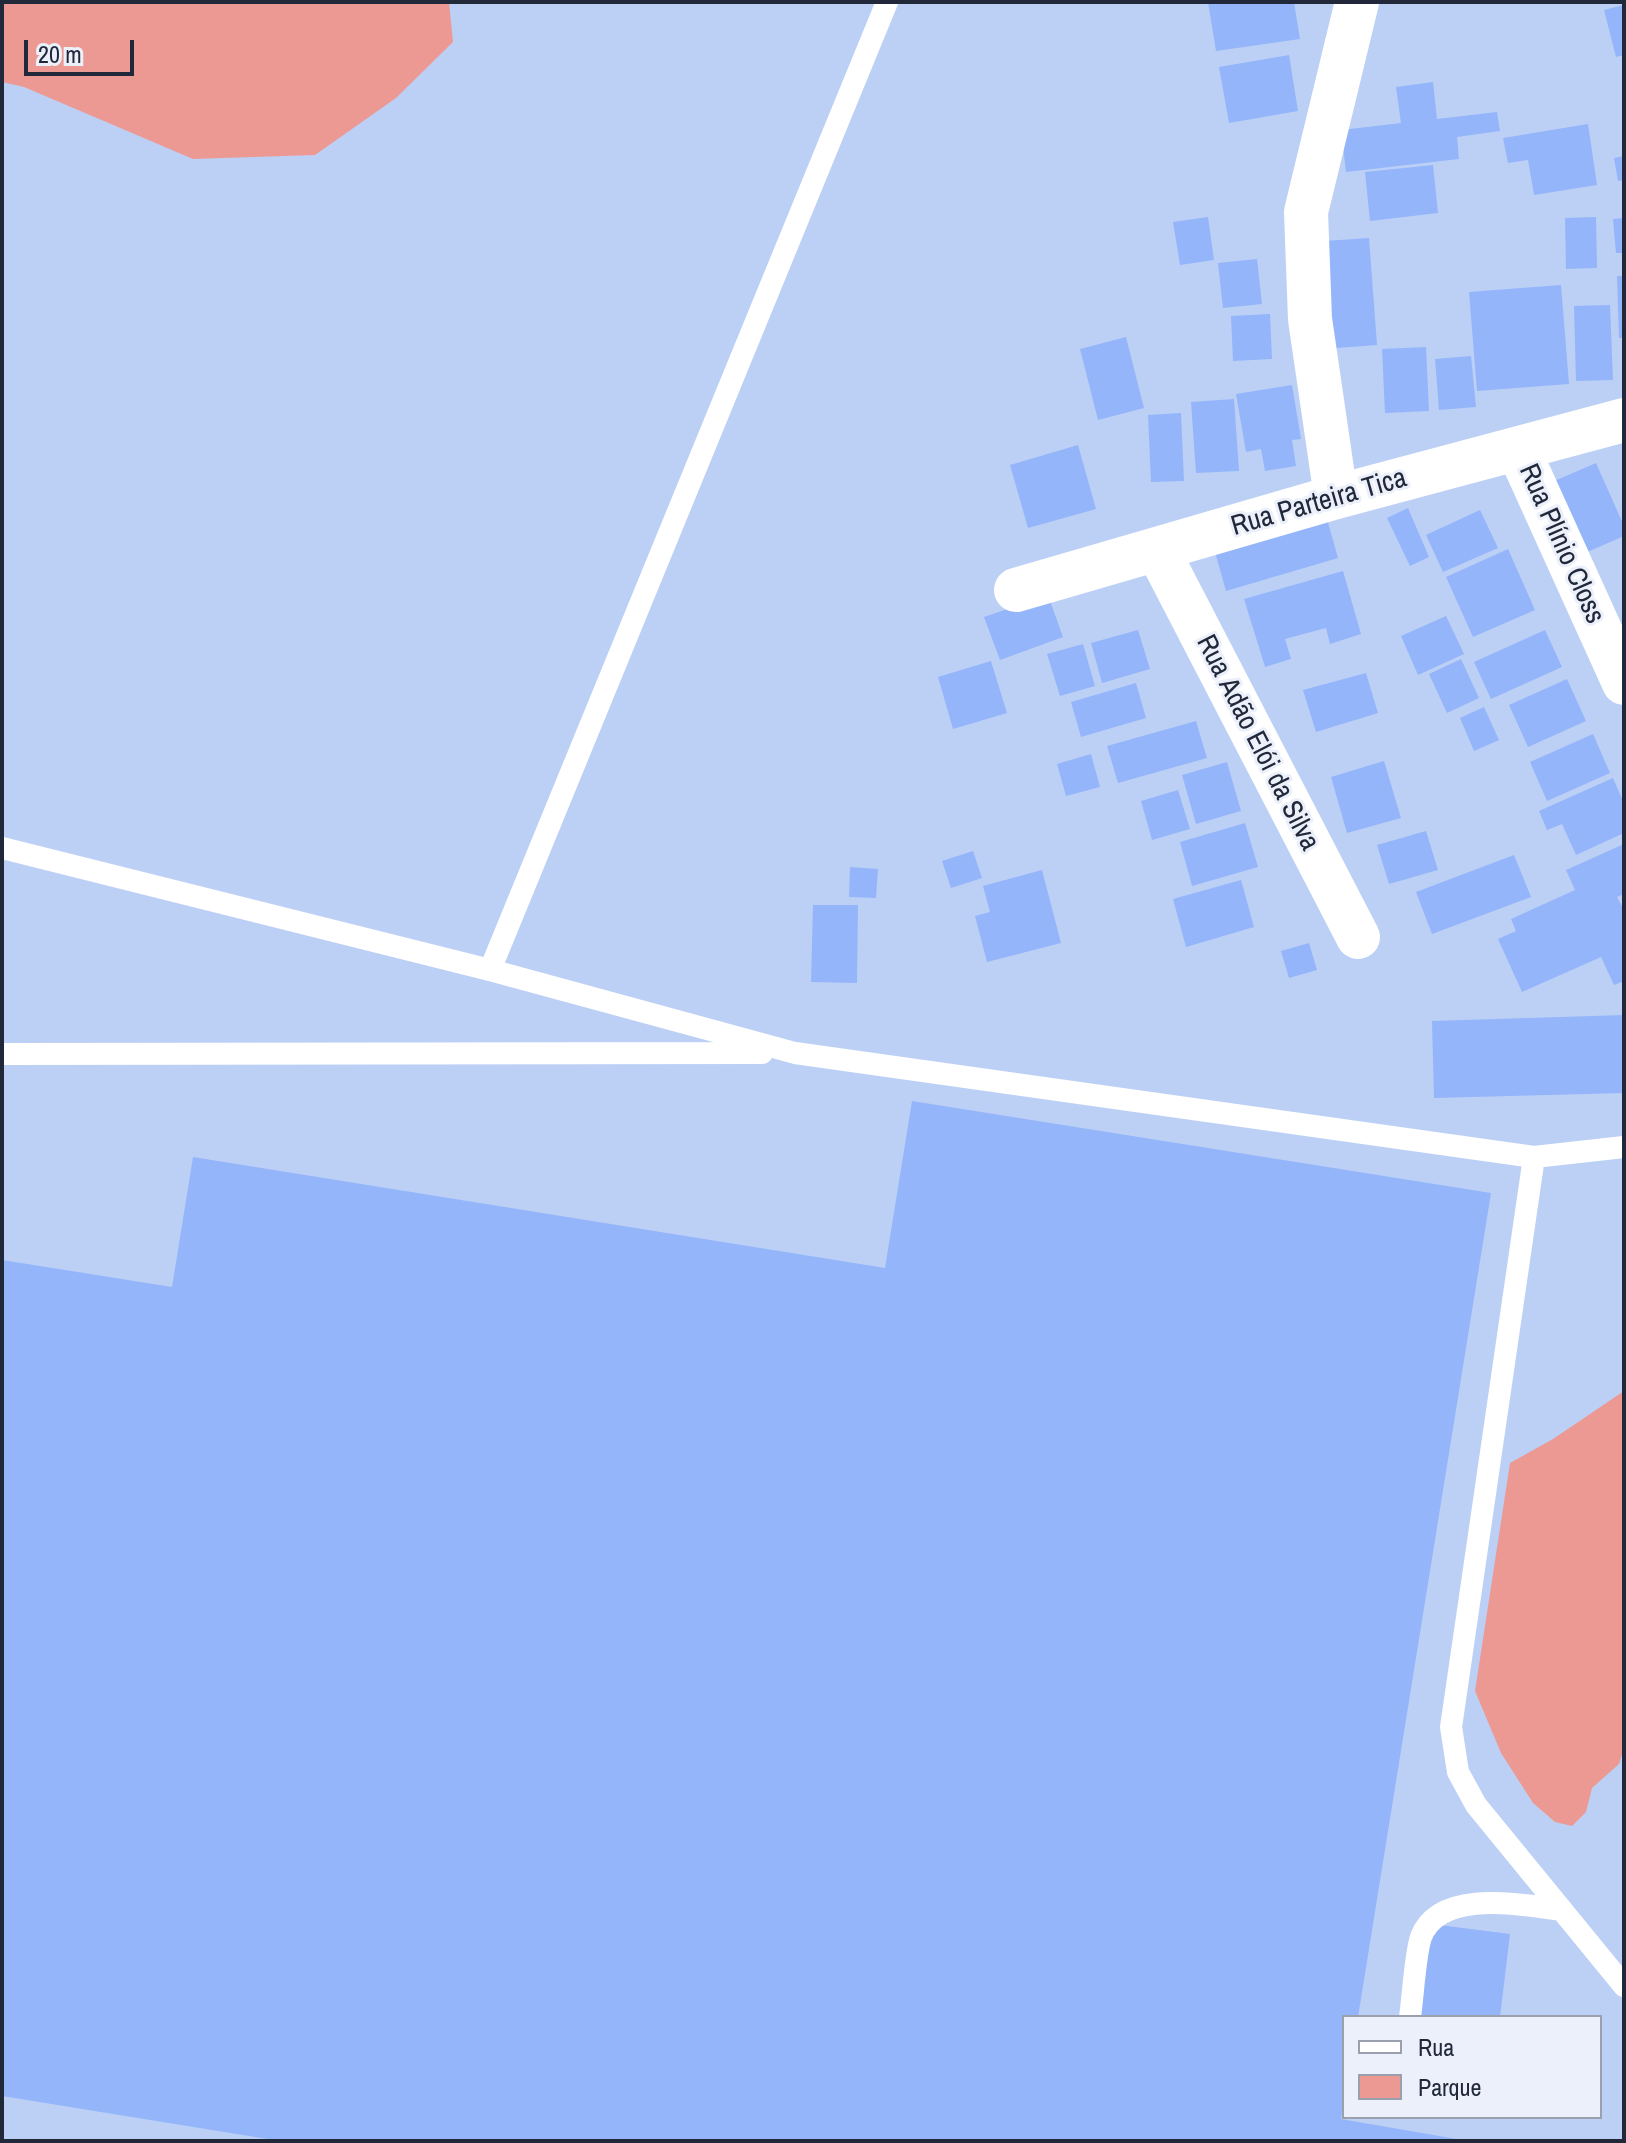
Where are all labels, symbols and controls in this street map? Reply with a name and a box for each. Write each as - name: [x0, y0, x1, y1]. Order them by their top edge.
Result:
- scale bar: [28, 24, 138, 74]
- text: 20 m: [38, 38, 82, 70]
- street label: Rua Plínio Closs: [1511, 459, 1611, 629]
- street label: Rua Parteira Tica: [1228, 462, 1410, 544]
- street label: Rua Adão Elói da Silva: [1188, 630, 1326, 856]
- legend: [1342, 2015, 1602, 2119]
- text: Rua: [1418, 2031, 1454, 2063]
- text: Parque: [1418, 2071, 1481, 2103]

